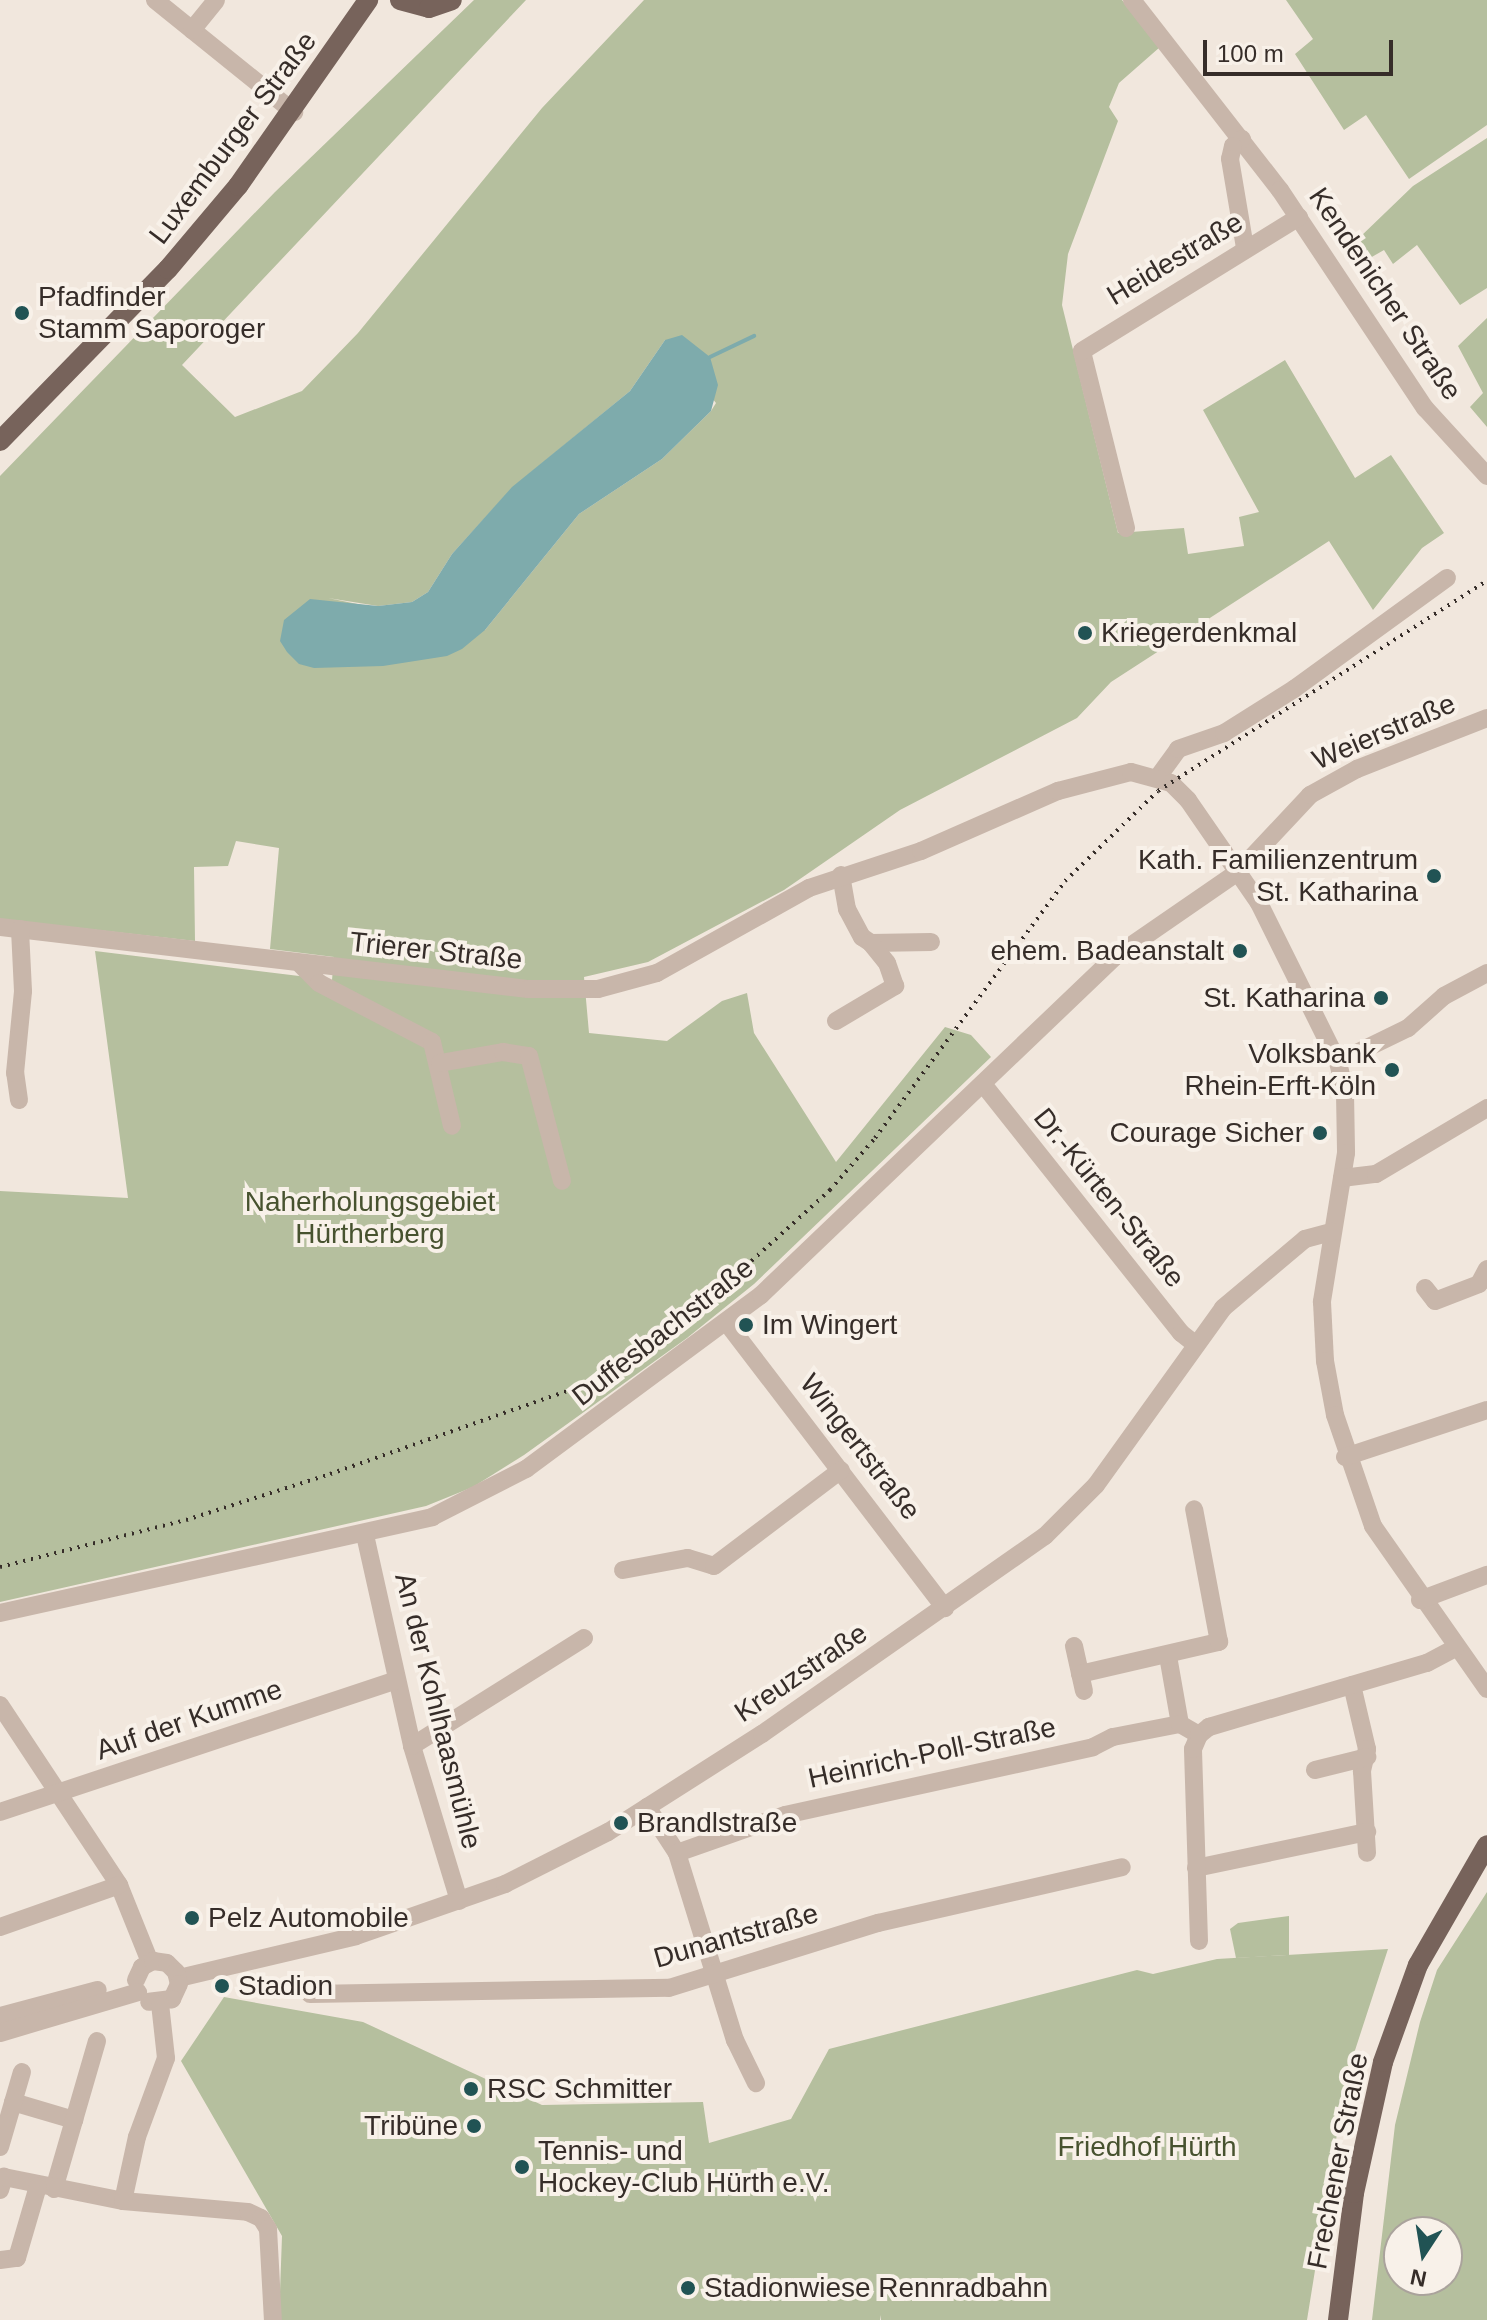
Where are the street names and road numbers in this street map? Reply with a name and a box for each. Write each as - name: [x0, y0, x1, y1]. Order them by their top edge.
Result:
- street label: Luxemburger Straße: [142, 25, 324, 251]
- street label: Kendenicher Straße: [1301, 181, 1469, 407]
- street label: Heidestraße: [1101, 205, 1249, 313]
- street label: Weierstraße: [1307, 687, 1461, 777]
- street label: Trierer Straße: [348, 925, 524, 977]
- street label: Dr.-Kürten-Straße: [1026, 1102, 1192, 1294]
- street label: Duffesbachstraße: [566, 1251, 760, 1413]
- street label: Wingertstraße: [793, 1367, 927, 1527]
- street label: An der Kohlhaasmühle: [387, 1569, 489, 1853]
- street label: Kreuzstraße: [728, 1616, 874, 1730]
- street label: Auf der Kumme: [92, 1672, 286, 1768]
- street label: Heinrich-Poll-Straße: [805, 1710, 1059, 1796]
- street label: Dunantstraße: [650, 1896, 822, 1976]
- street label: Frechener Straße: [1301, 2050, 1375, 2272]

